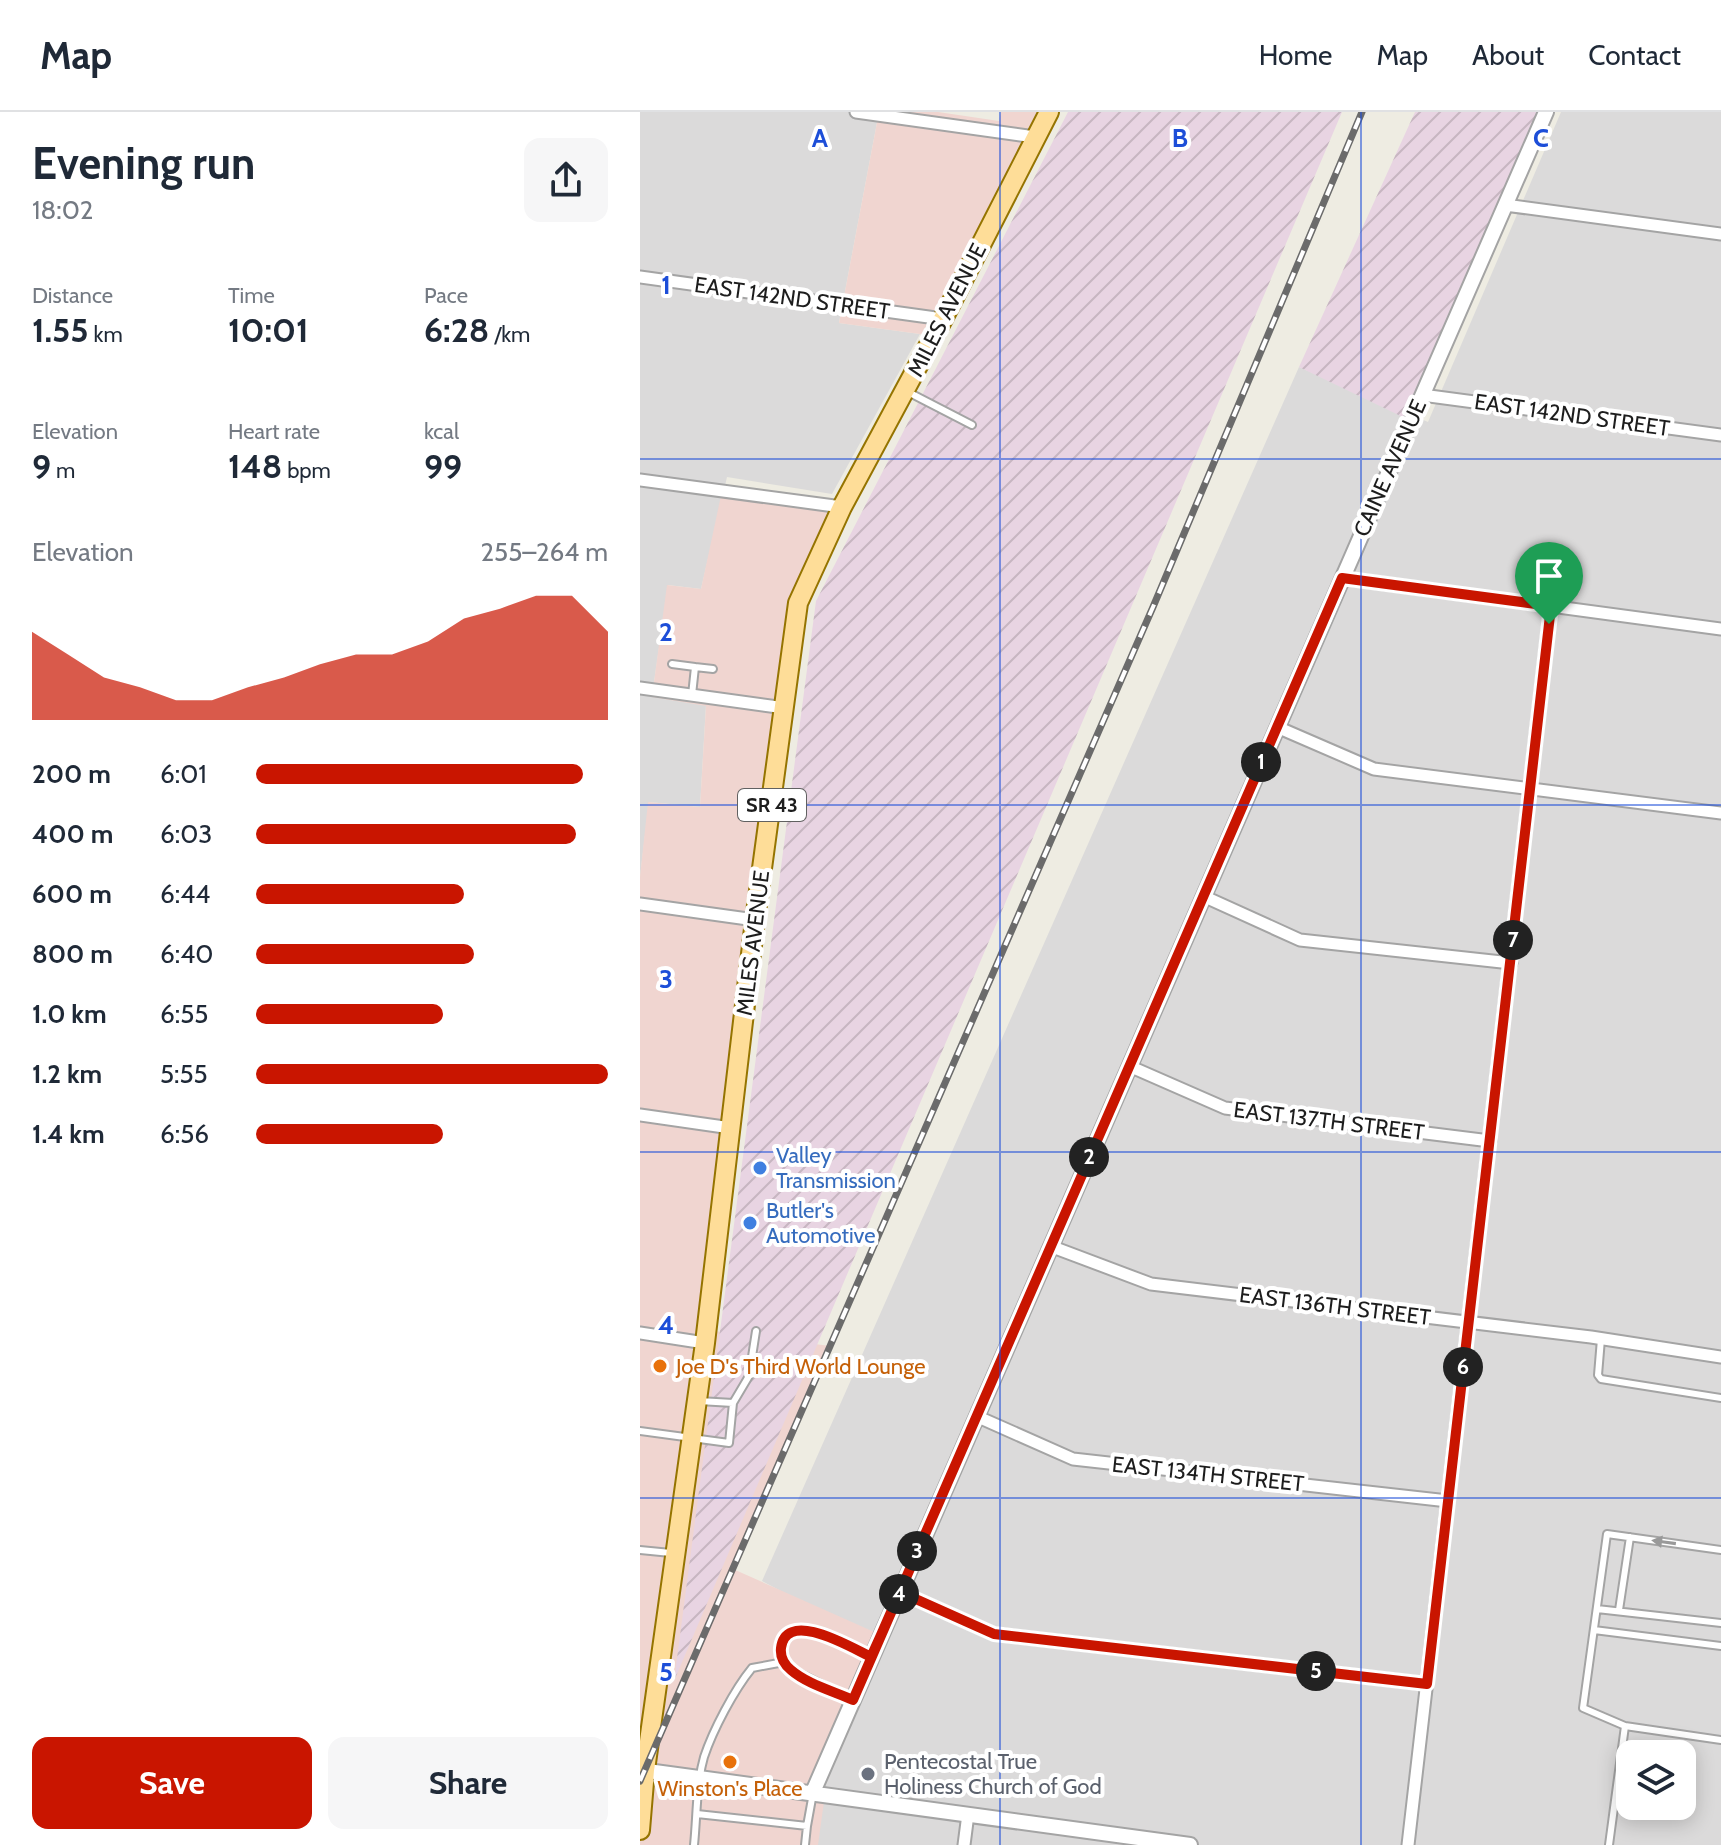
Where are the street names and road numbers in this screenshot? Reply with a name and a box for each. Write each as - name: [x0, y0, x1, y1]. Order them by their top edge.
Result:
- street label: MILES AVENUE: [902, 239, 992, 381]
- street label: EAST 142ND STREET: [693, 271, 892, 325]
- street label: EAST 142ND STREET: [1473, 388, 1672, 442]
- street label: CAINE AVENUE: [1348, 395, 1432, 541]
- road number: SR 43: [738, 789, 806, 821]
- street label: MILES AVENUE: [731, 869, 775, 1017]
- street label: EAST 137TH STREET: [1232, 1096, 1426, 1146]
- street label: EAST 136TH STREET: [1238, 1281, 1432, 1331]
- street label: EAST 134TH STREET: [1111, 1450, 1306, 1498]

